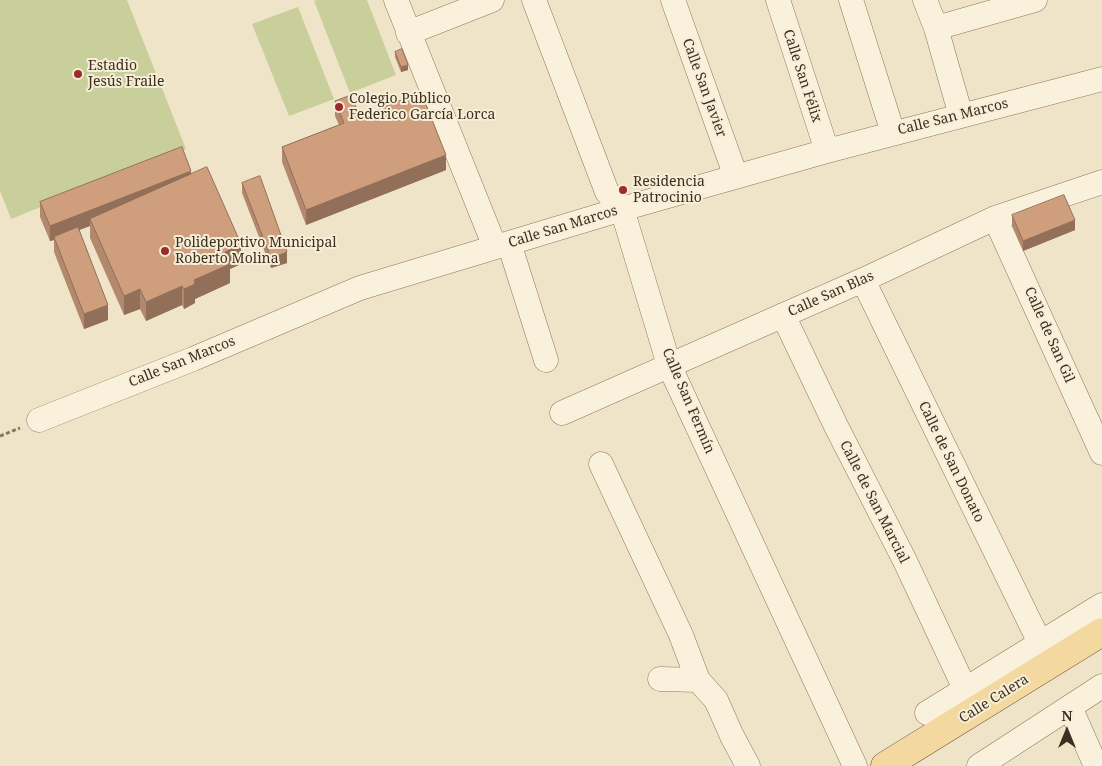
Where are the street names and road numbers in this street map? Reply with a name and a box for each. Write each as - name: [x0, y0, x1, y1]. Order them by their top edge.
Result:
- street label: Calle San Félix: [779, 27, 825, 125]
- street label: Calle San Javier: [678, 36, 730, 140]
- street label: Calle San Marcos: [896, 95, 1010, 139]
- street label: Calle San Marcos: [506, 202, 620, 252]
- street label: Calle San Blas: [785, 268, 877, 320]
- street label: Calle de San Gil: [1020, 285, 1078, 385]
- street label: Calle San Marcos: [126, 333, 238, 391]
- street label: Calle San Fermín: [658, 346, 718, 456]
- street label: Calle de San Donato: [914, 399, 988, 525]
- street label: Calle de San Marcial: [836, 438, 912, 566]
- street label: Calle Calera: [956, 671, 1032, 727]

